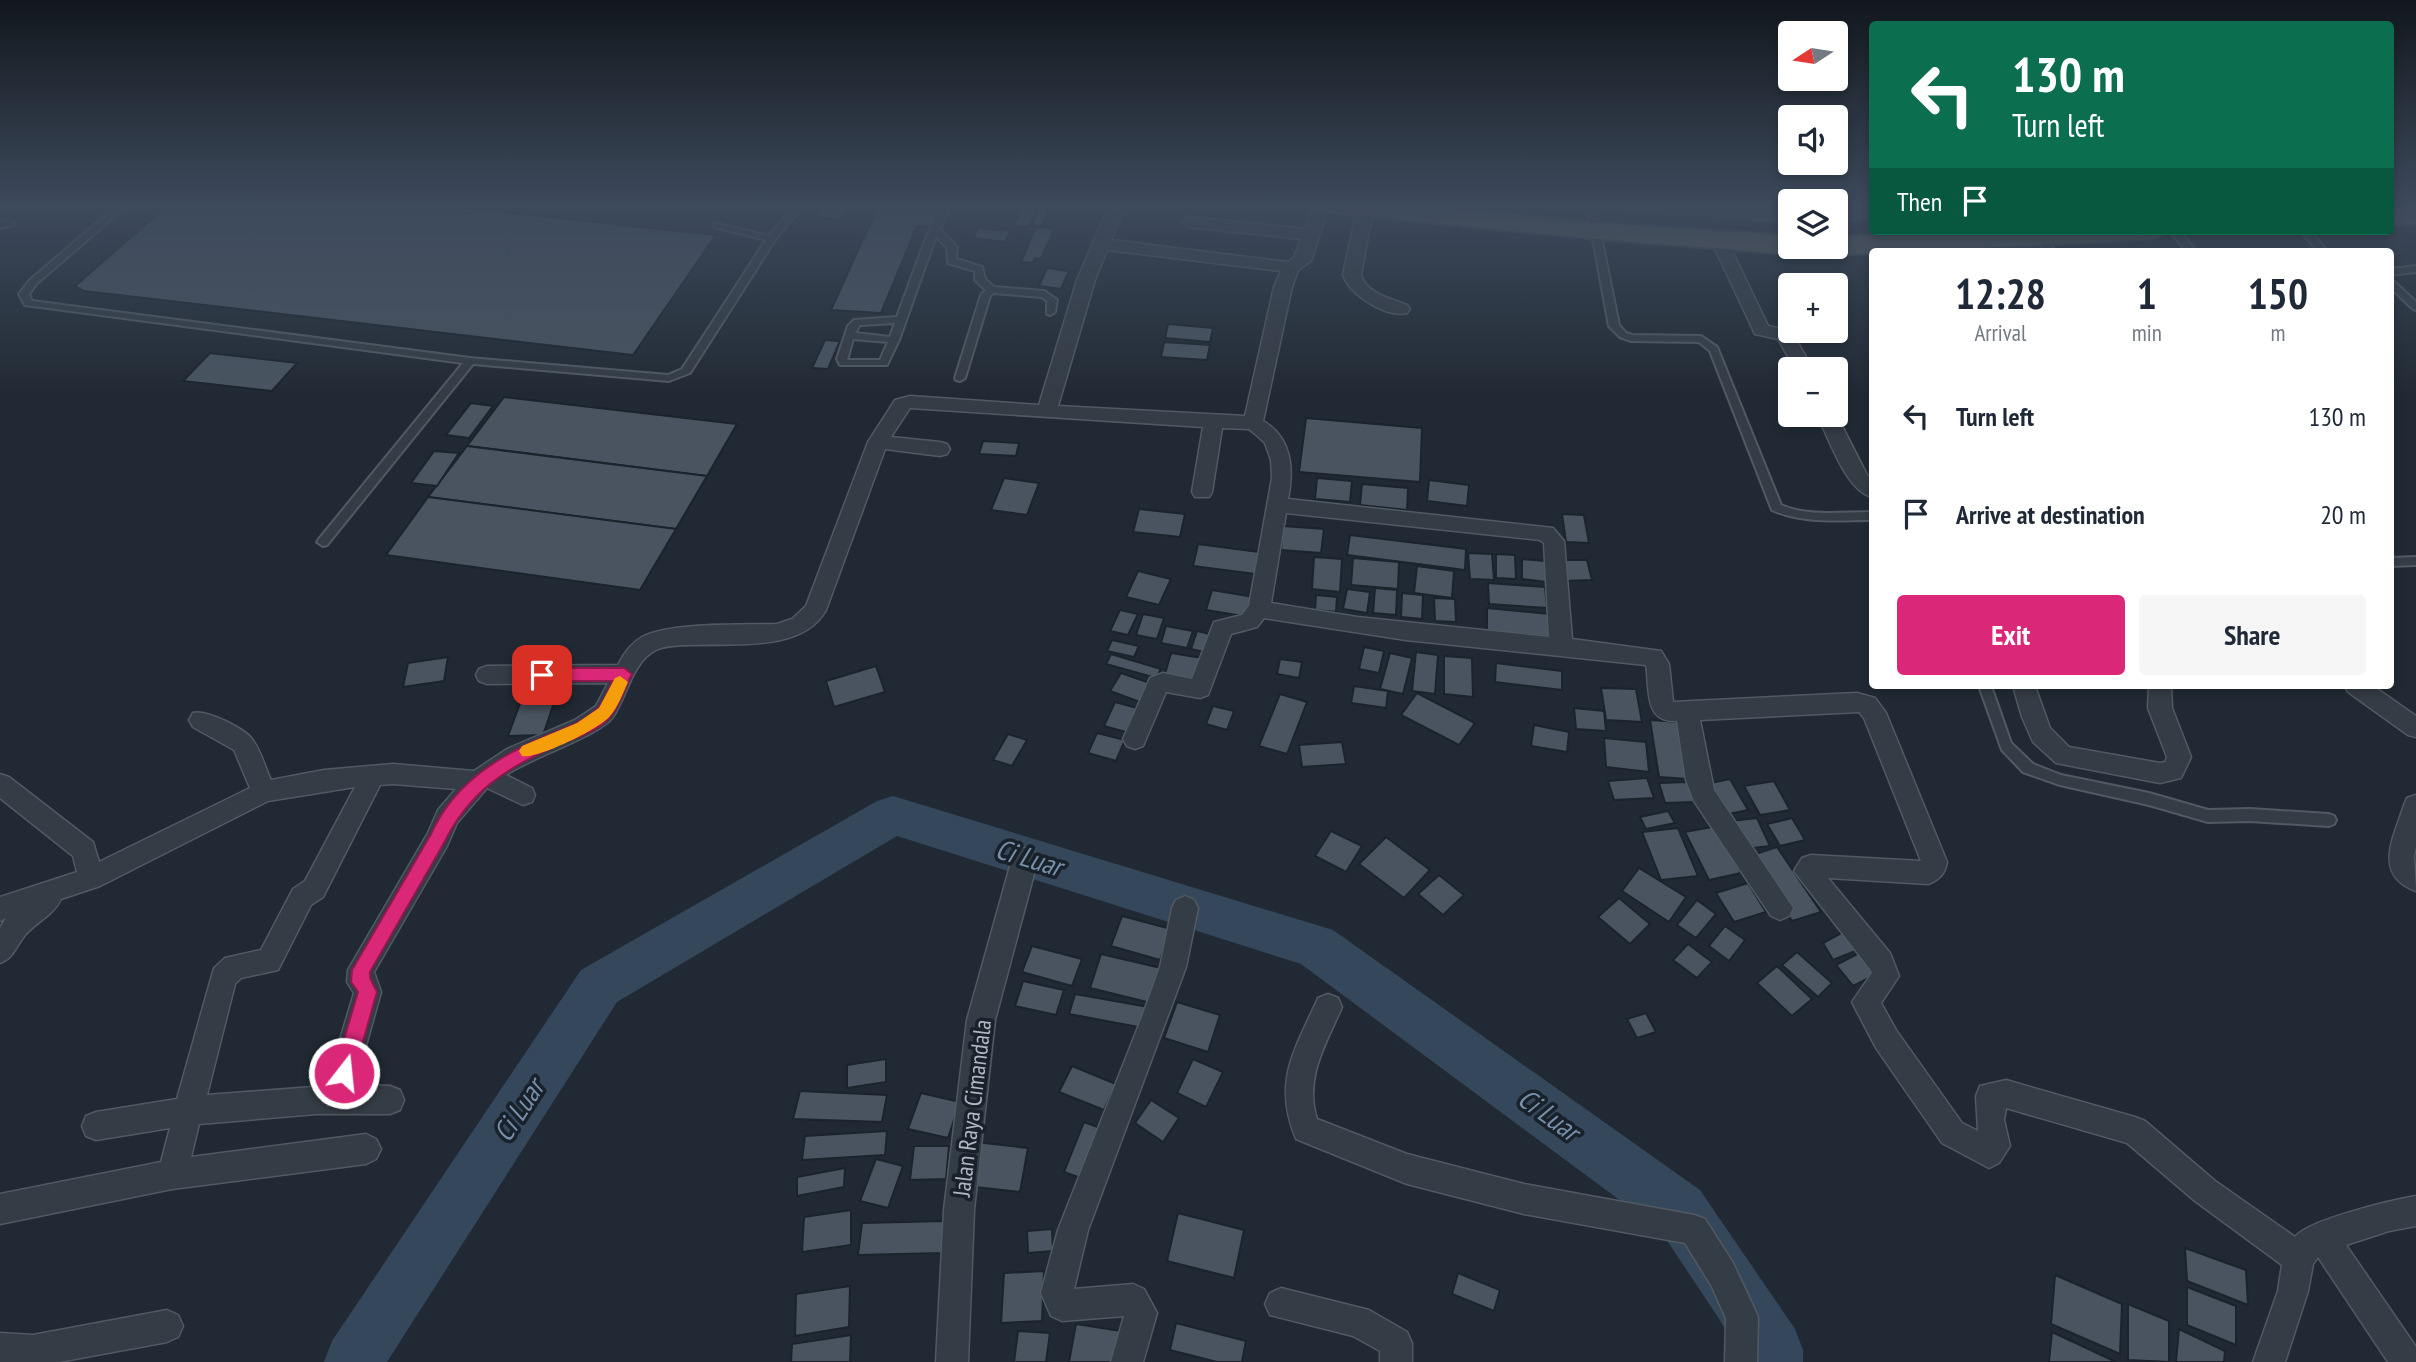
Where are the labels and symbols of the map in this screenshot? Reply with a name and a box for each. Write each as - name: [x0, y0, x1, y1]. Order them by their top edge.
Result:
- north arrow: [1778, 21, 1848, 91]
- pin: [512, 645, 572, 705]
- water label: Ci Luar: [992, 830, 1071, 886]
- street label: Jalan Raya Cimandala: [946, 1018, 998, 1199]
- position arrow: [307, 1036, 381, 1110]
- water label: Ci Luar: [484, 1068, 554, 1148]
- water label: Ci Luar: [1511, 1079, 1591, 1151]

